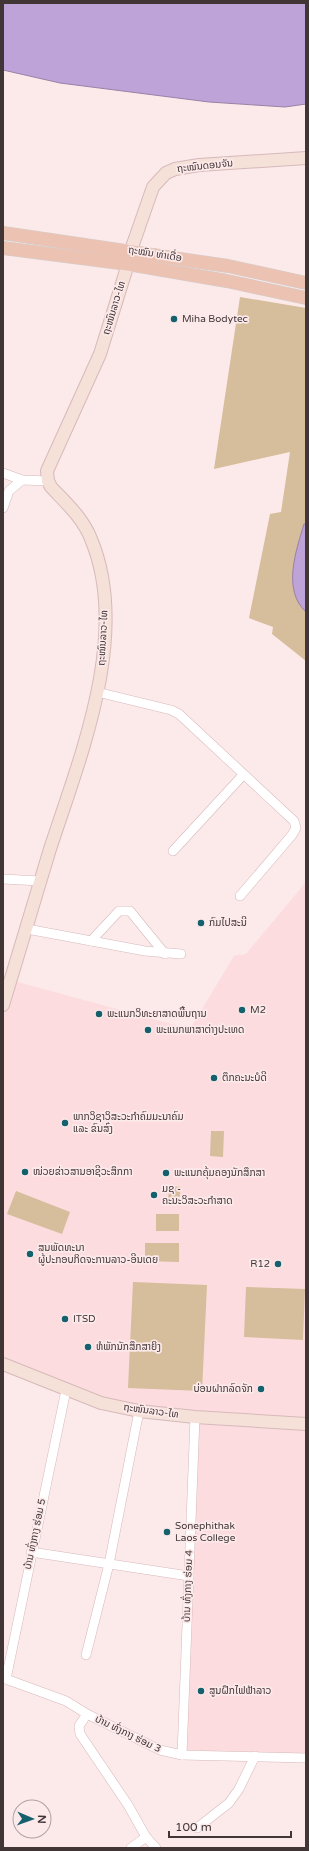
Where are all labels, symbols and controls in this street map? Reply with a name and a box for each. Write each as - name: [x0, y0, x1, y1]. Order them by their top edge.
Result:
- street label: ຖະໝົນດອນຈັນ: [176, 157, 234, 175]
- street label: ຖະໝົນ ທ່າເດື່ອ: [127, 242, 183, 264]
- street label: ຖະໜົນລາວ-ໄທ: [100, 280, 128, 336]
- place label: Miha Bodytec: [182, 313, 248, 325]
- marker: Miha Bodytec: [169, 314, 179, 324]
- street label: ຖະໜົນລາວ-ໄທ: [96, 610, 110, 666]
- place label: ກົມໄປສະນີ: [209, 916, 247, 929]
- marker: ກົມໄປສະນີ: [196, 918, 206, 928]
- place label: M2: [250, 1004, 266, 1016]
- place label: ພະແນກວິທະຍາສາດພື້ນຖານ: [107, 1005, 207, 1020]
- marker: M2: [237, 1005, 247, 1015]
- marker: ພະແນກວິທະຍາສາດພື້ນຖານ: [94, 1009, 104, 1019]
- place label: ພະແນກພາສາຕ່າງປະເທດ: [156, 1024, 244, 1036]
- marker: ພະແນກພາສາຕ່າງປະເທດ: [143, 1025, 153, 1035]
- place label: ຕຶກຄະນະບໍດີ: [222, 1071, 267, 1084]
- marker: ຕຶກຄະນະບໍດີ: [209, 1073, 219, 1083]
- place label: ພາກວິຊາວິສະວະກຳຄົມມະນາຄົມ ແລະ ຂົນສົ່ງ: [73, 1111, 184, 1135]
- marker: ພາກວິຊາວິສະວະກຳຄົມມະນາຄົມ ແລະ ຂົນສົ່ງ: [60, 1118, 70, 1128]
- place label: ໜ່ວຍຂ່າວສານອາຊີວະສຶກກາ: [33, 1165, 132, 1178]
- place label: ພະແນກຄຸ້ມຄອງນັກສຶກສາ: [174, 1166, 265, 1180]
- marker: ໜ່ວຍຂ່າວສານອາຊີວະສຶກກາ: [20, 1167, 30, 1177]
- marker: ພະແນກຄຸ້ມຄອງນັກສຶກສາ: [161, 1168, 171, 1178]
- place label: ມຊ - ຄະນະວິສະວະກຳສາດ: [162, 1183, 233, 1207]
- marker: ມຊ - ຄະນະວິສະວະກຳສາດ: [149, 1190, 159, 1200]
- place label: ສູນພັດທະນາ ຜູ້ປະກອບກິດຈະການລາວ-ອີນເດຍ: [38, 1242, 158, 1266]
- marker: ສູນພັດທະນາ ຜູ້ປະກອບກິດຈະການລາວ-ອີນເດຍ: [25, 1249, 35, 1259]
- place label: R12: [250, 1258, 270, 1270]
- marker: R12: [273, 1259, 283, 1269]
- place label: ITSD: [73, 1313, 96, 1325]
- marker: ITSD: [60, 1314, 70, 1324]
- place label: ຫໍພັກນັກສຶກສາຍິງ: [96, 1341, 161, 1353]
- marker: ຫໍພັກນັກສຶກສາຍິງ: [83, 1342, 93, 1352]
- place label: ບ່ອນຝາກລົດຈັກ: [193, 1383, 253, 1395]
- marker: ບ່ອນຝາກລົດຈັກ: [256, 1384, 266, 1394]
- street label: ຖະໜົນລາວ-ໄທ: [123, 1401, 179, 1421]
- street label: ບ້ານ ທົ່ງກາງ ຮ່ອມ 5: [20, 1497, 48, 1571]
- place label: Sonephithak Laos College: [175, 1520, 236, 1544]
- marker: Sonephithak Laos College: [162, 1527, 172, 1537]
- street label: ບ້ານ ທົ່ງກາງ ຮ່ອມ 4: [179, 1550, 195, 1622]
- place label: ສູນຝຶກໄຟຟ້າລາວ: [209, 1685, 272, 1697]
- marker: ສູນຝຶກໄຟຟ້າລາວ: [196, 1686, 206, 1696]
- street label: ບ້ານ ທົ່ງກາງ ຮ່ອມ 3: [93, 1712, 164, 1755]
- north arrow: [12, 1799, 52, 1839]
- scale bar: [169, 1813, 291, 1839]
- text: N: [35, 1815, 48, 1824]
- text: 100 m: [175, 1820, 212, 1834]

